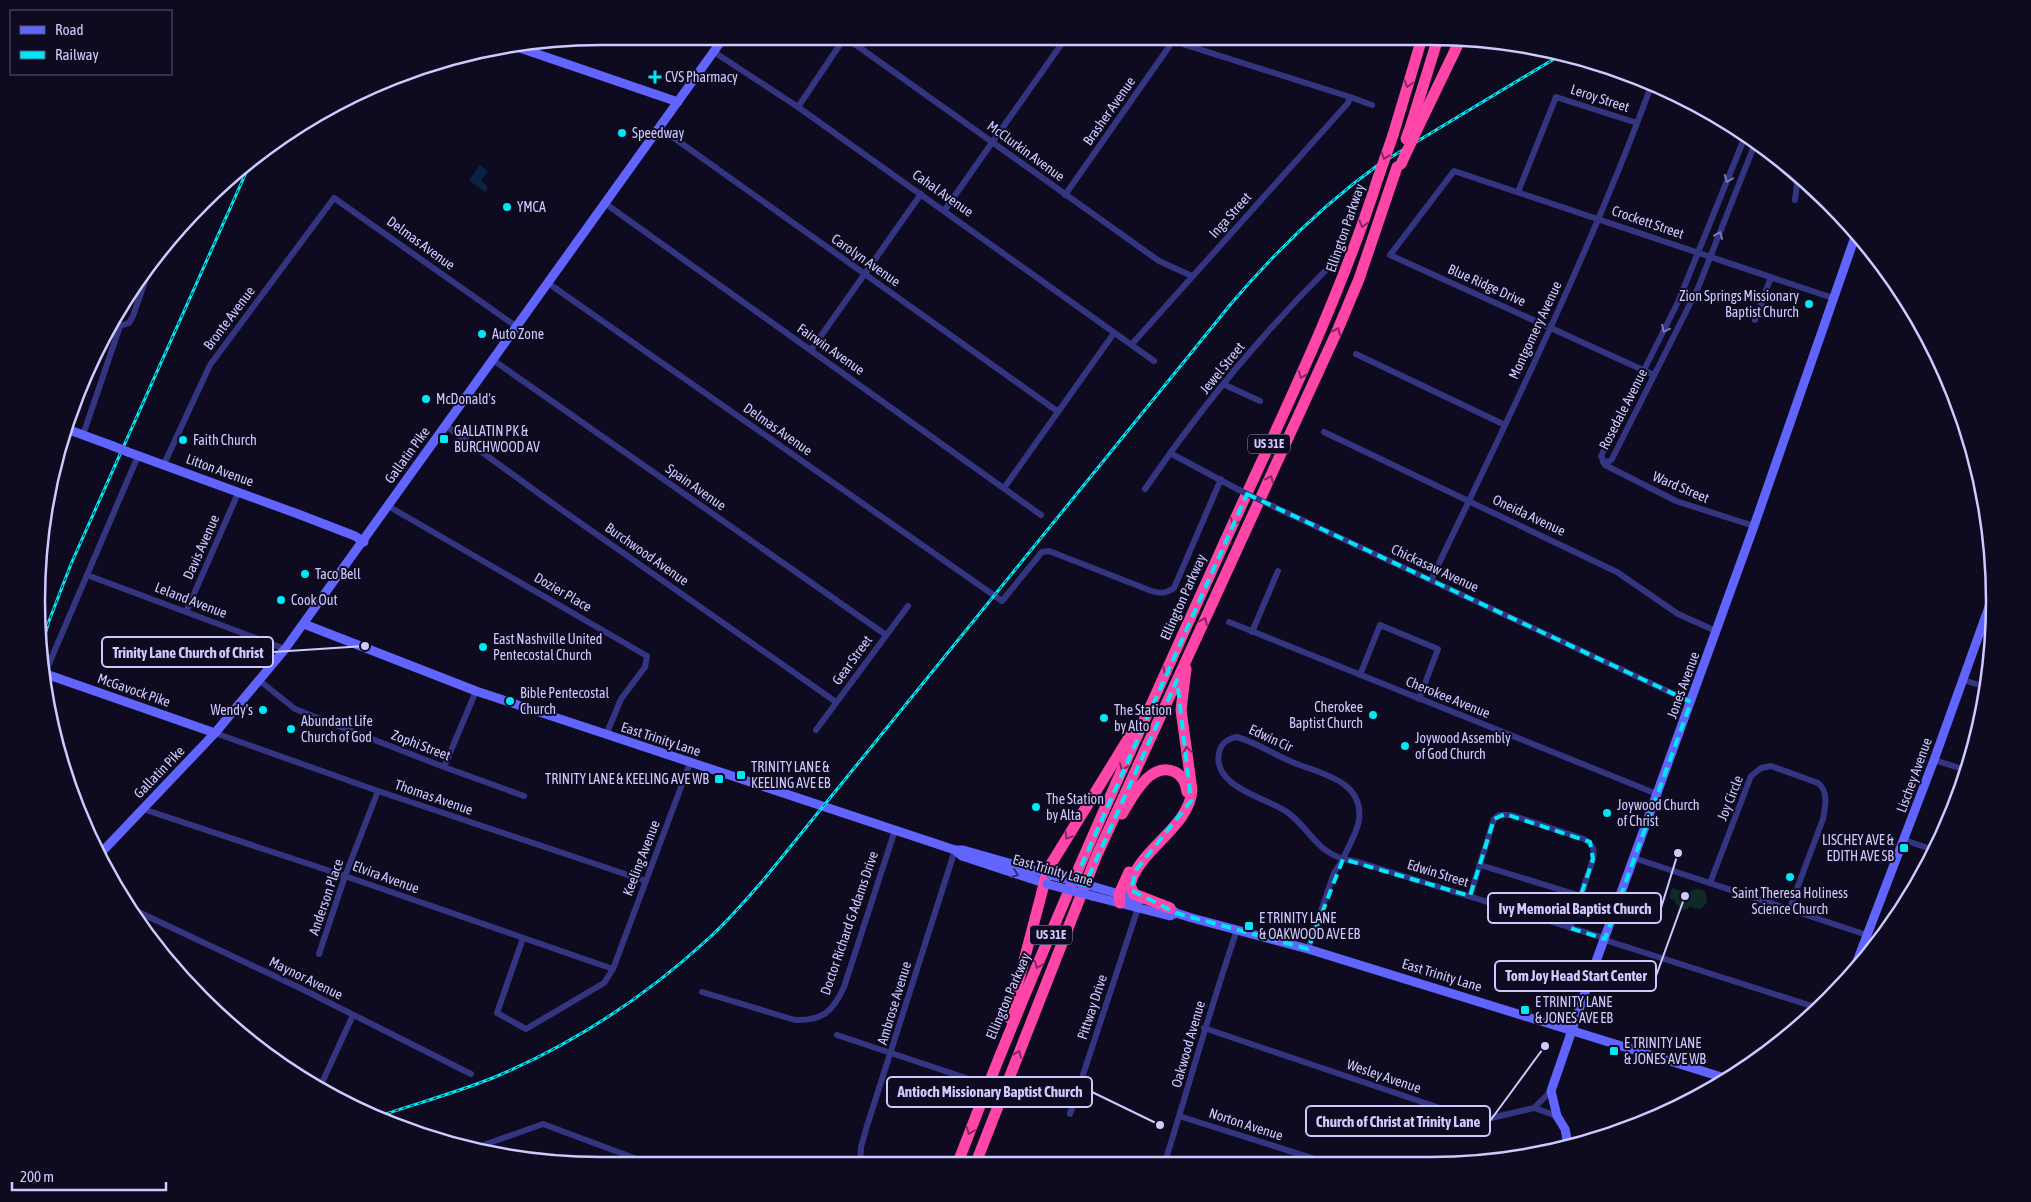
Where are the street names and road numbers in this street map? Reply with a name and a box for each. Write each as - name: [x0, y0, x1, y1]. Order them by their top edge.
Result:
- street label: Brasher Avenue: [1080, 74, 1138, 148]
- street label: Leroy Street: [1569, 81, 1631, 115]
- street label: McClurkin Avenue: [984, 118, 1068, 184]
- street label: Cahal Avenue: [910, 166, 976, 220]
- street label: Ellington Parkway: [1322, 181, 1368, 274]
- street label: Inga Street: [1206, 189, 1254, 241]
- street label: Crockett Street: [1610, 202, 1686, 242]
- street label: Delmas Avenue: [384, 213, 458, 273]
- street label: Carolyn Avenue: [829, 230, 903, 290]
- street label: Blue Ridge Drive: [1446, 261, 1528, 309]
- street label: Montgomery Avenue: [1505, 279, 1565, 381]
- street label: Bronte Avenue: [200, 283, 258, 353]
- street label: Fairwin Avenue: [794, 320, 868, 378]
- street label: Jewel Street: [1196, 339, 1248, 397]
- street label: Rosedale Avenue: [1596, 366, 1650, 452]
- street label: Delmas Avenue: [741, 399, 815, 459]
- street label: Gallatin Pike: [381, 424, 433, 486]
- road number: US 31E: [1248, 434, 1290, 454]
- street label: Litton Avenue: [184, 450, 256, 490]
- street label: Spain Avenue: [663, 460, 729, 514]
- street label: Ward Street: [1650, 468, 1712, 506]
- street label: Oneida Avenue: [1490, 491, 1568, 539]
- street label: Davis Avenue: [180, 512, 222, 582]
- street label: Burchwood Avenue: [602, 519, 692, 589]
- street label: Chickasaw Avenue: [1389, 541, 1481, 595]
- street label: Ellington Parkway: [1157, 551, 1209, 642]
- street label: Dozier Place: [531, 569, 595, 615]
- street label: Leland Avenue: [153, 579, 229, 621]
- street label: Gear Street: [829, 632, 875, 688]
- street label: Jones Avenue: [1664, 649, 1702, 721]
- street label: McGavock Pike: [95, 670, 173, 710]
- street label: Cherokee Avenue: [1404, 673, 1492, 721]
- street label: East Trinity Lane: [619, 719, 703, 759]
- street label: Edwin Cir: [1247, 721, 1296, 755]
- street label: Zophi Street: [389, 726, 453, 764]
- street label: Lischey Avenue: [1893, 736, 1935, 814]
- street label: Gallatin Pike: [130, 743, 188, 801]
- street label: Joy Circle: [1714, 773, 1746, 823]
- street label: Thomas Avenue: [393, 776, 475, 818]
- street label: Keeling Avenue: [619, 818, 663, 898]
- street label: Doctor Richard G Adams Drive: [817, 849, 881, 997]
- street label: East Trinity Lane: [1011, 851, 1095, 889]
- street label: Edwin Street: [1405, 856, 1471, 890]
- street label: Anderson Place: [305, 857, 347, 937]
- street label: Elvira Avenue: [351, 858, 421, 896]
- road number: US 31E: [1030, 926, 1072, 944]
- street label: Ellington Parkway: [983, 950, 1034, 1042]
- street label: Maynor Avenue: [267, 953, 345, 1003]
- street label: East Trinity Lane: [1400, 955, 1484, 995]
- street label: Ambrose Avenue: [874, 959, 914, 1047]
- street label: Pittway Drive: [1074, 972, 1110, 1042]
- street label: Oakwood Avenue: [1168, 999, 1208, 1089]
- street label: Wesley Avenue: [1345, 1056, 1423, 1096]
- street label: Norton Avenue: [1207, 1105, 1285, 1143]

